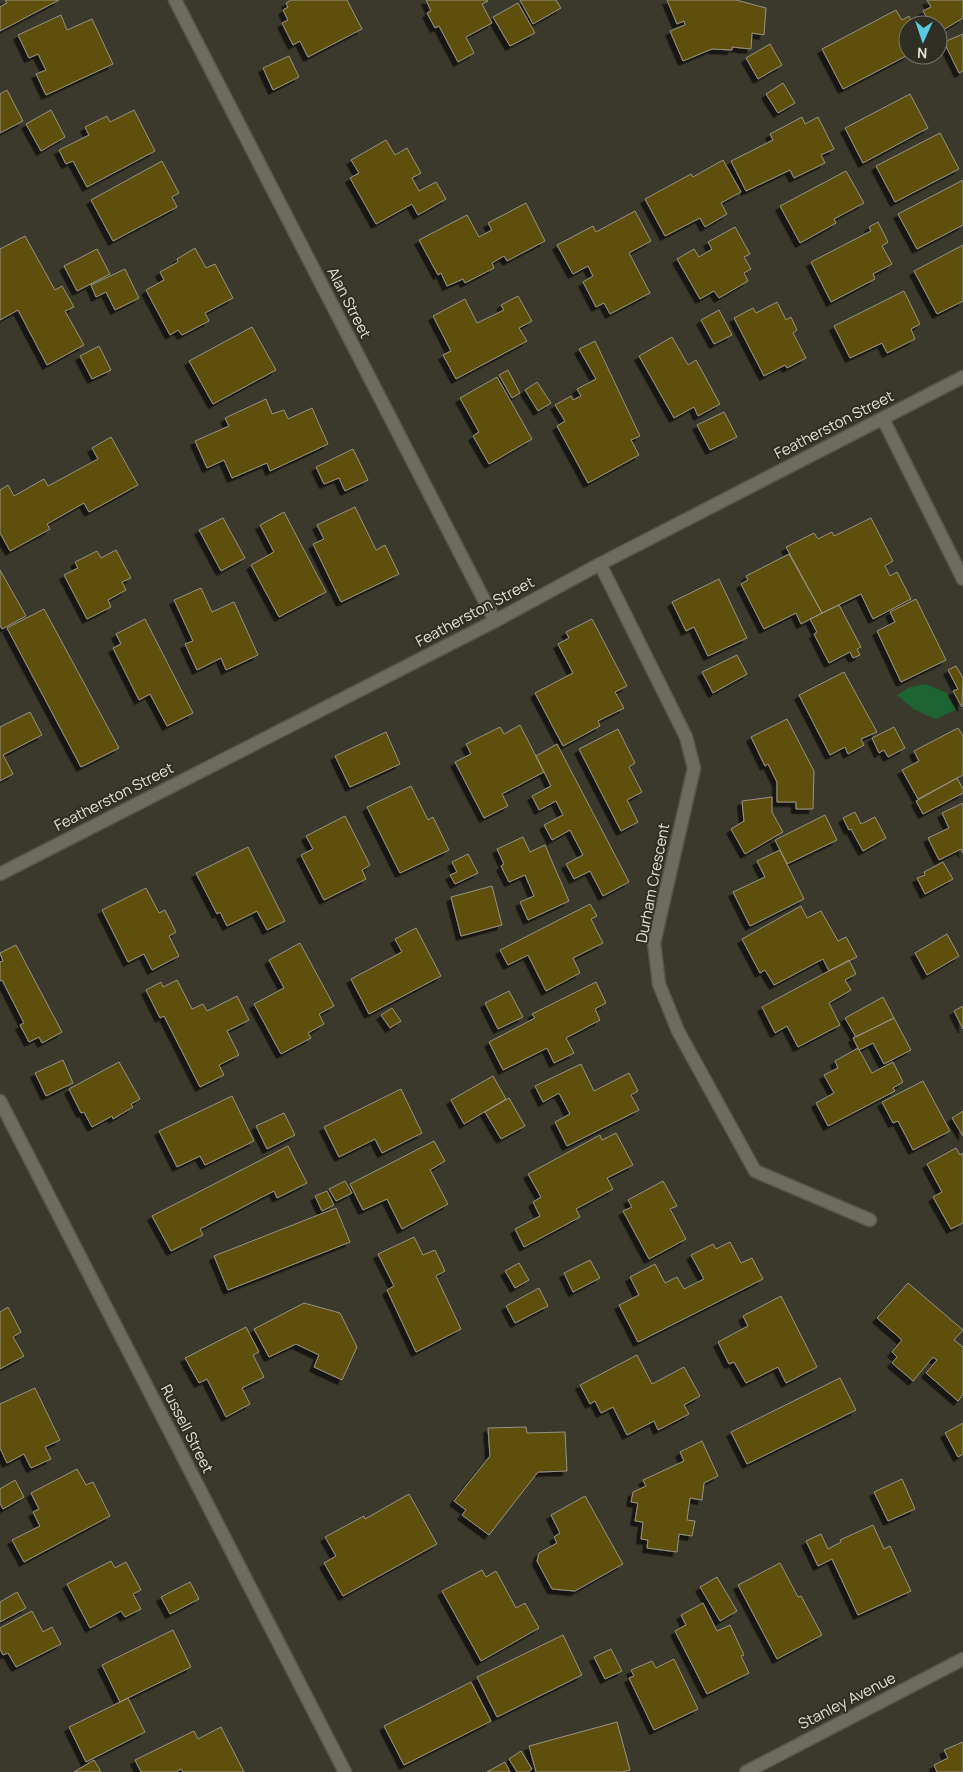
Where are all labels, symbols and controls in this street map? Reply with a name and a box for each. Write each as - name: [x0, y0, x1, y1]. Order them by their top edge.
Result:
- north arrow: [898, 15, 948, 65]
- text: N: [917, 44, 928, 63]
- street label: Alan Street: [323, 264, 376, 342]
- street label: Featherston Street: [770, 385, 897, 464]
- street label: Featherston Street: [412, 571, 538, 652]
- street label: Featherston Street: [50, 757, 177, 836]
- street label: Durham Crescent: [631, 821, 674, 945]
- street label: Russell Street: [156, 1381, 219, 1477]
- street label: Stanley Avenue: [794, 1667, 899, 1734]

